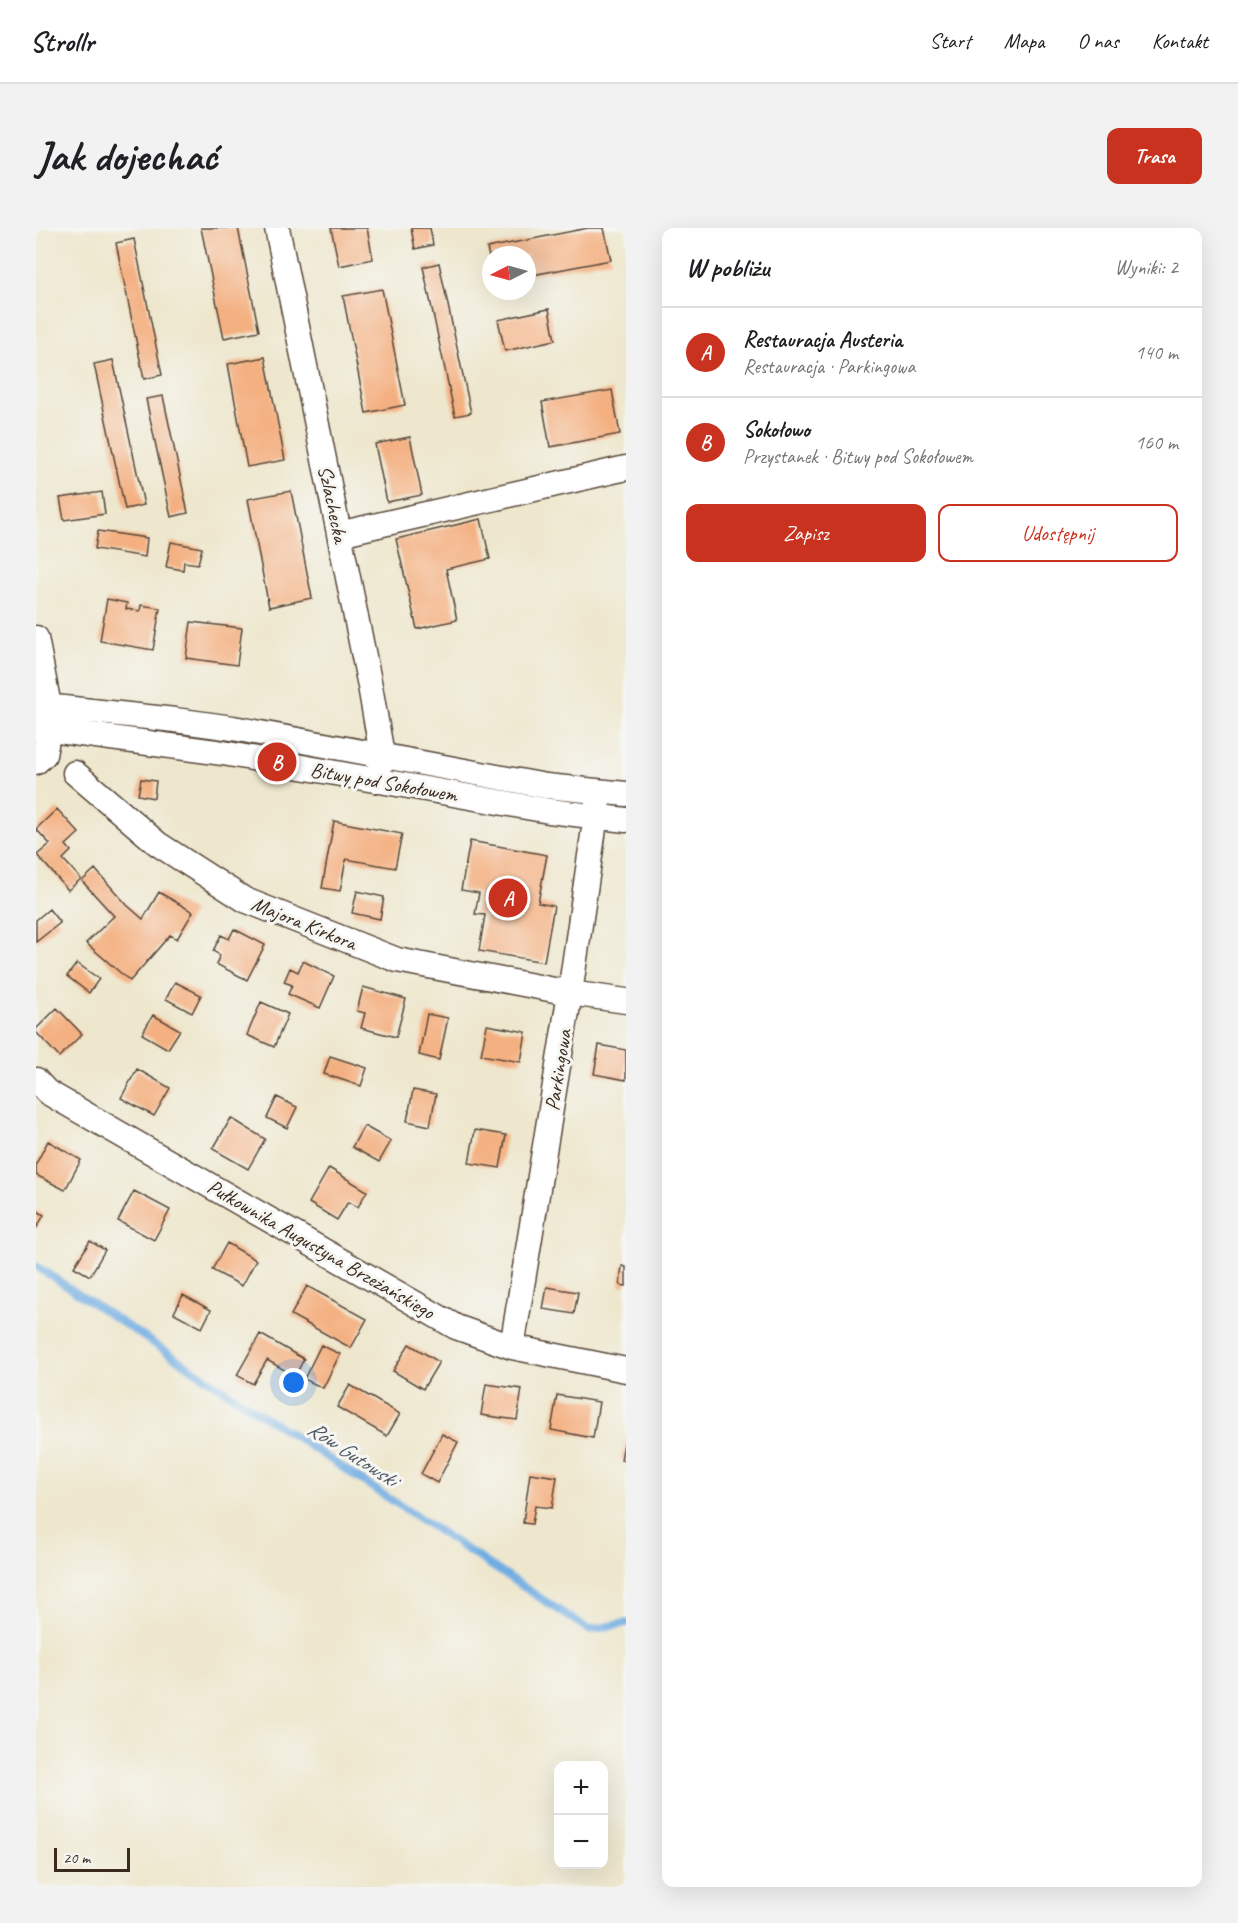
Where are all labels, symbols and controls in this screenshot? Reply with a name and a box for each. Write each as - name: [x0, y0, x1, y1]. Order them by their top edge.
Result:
- text: Strollr: [30, 24, 94, 59]
- text: Start: [930, 28, 971, 54]
- text: Mapa: [1004, 28, 1044, 54]
- text: O nas: [1077, 28, 1119, 54]
- text: Kontakt: [1152, 28, 1208, 54]
- button: Trasa: [1107, 128, 1202, 184]
- text: Jak dojechać: [36, 130, 217, 183]
- north arrow: [482, 246, 536, 300]
- text: W pobliżu: [686, 251, 769, 284]
- text: Wyniki: 2: [1115, 255, 1178, 280]
- text: Restauracja Austeria: [743, 326, 902, 354]
- text: A: [700, 340, 711, 365]
- text: 140 m: [1135, 340, 1178, 365]
- text: Restauracja · Parkingowa: [743, 354, 915, 379]
- text: Sokołowo: [743, 416, 810, 444]
- text: B: [700, 430, 711, 455]
- text: 160 m: [1135, 430, 1178, 455]
- text: Przystanek · Bitwy pod Sokołowem: [743, 444, 973, 469]
- street label: Szlachecka: [312, 463, 354, 547]
- button: Zapisz: [686, 504, 926, 562]
- button: Udostępnij: [938, 504, 1178, 562]
- pin: B: [258, 740, 296, 784]
- street label: Bitwy pod Sokołowem: [308, 756, 461, 808]
- pin: A: [488, 876, 528, 920]
- street label: Majora Kirkora: [248, 890, 362, 957]
- street label: Parkingowa: [539, 1026, 578, 1112]
- street label: Pułkownika Augustyna Brzeżańskiego: [203, 1173, 441, 1326]
- your location: [279, 1368, 308, 1397]
- water label: Rów Gutowski: [302, 1415, 407, 1496]
- map controls: [554, 1761, 608, 1869]
- button: +: [554, 1761, 608, 1815]
- button: −: [554, 1815, 608, 1869]
- scale bar: [54, 1845, 130, 1872]
- text: 20 m: [63, 1848, 90, 1868]

